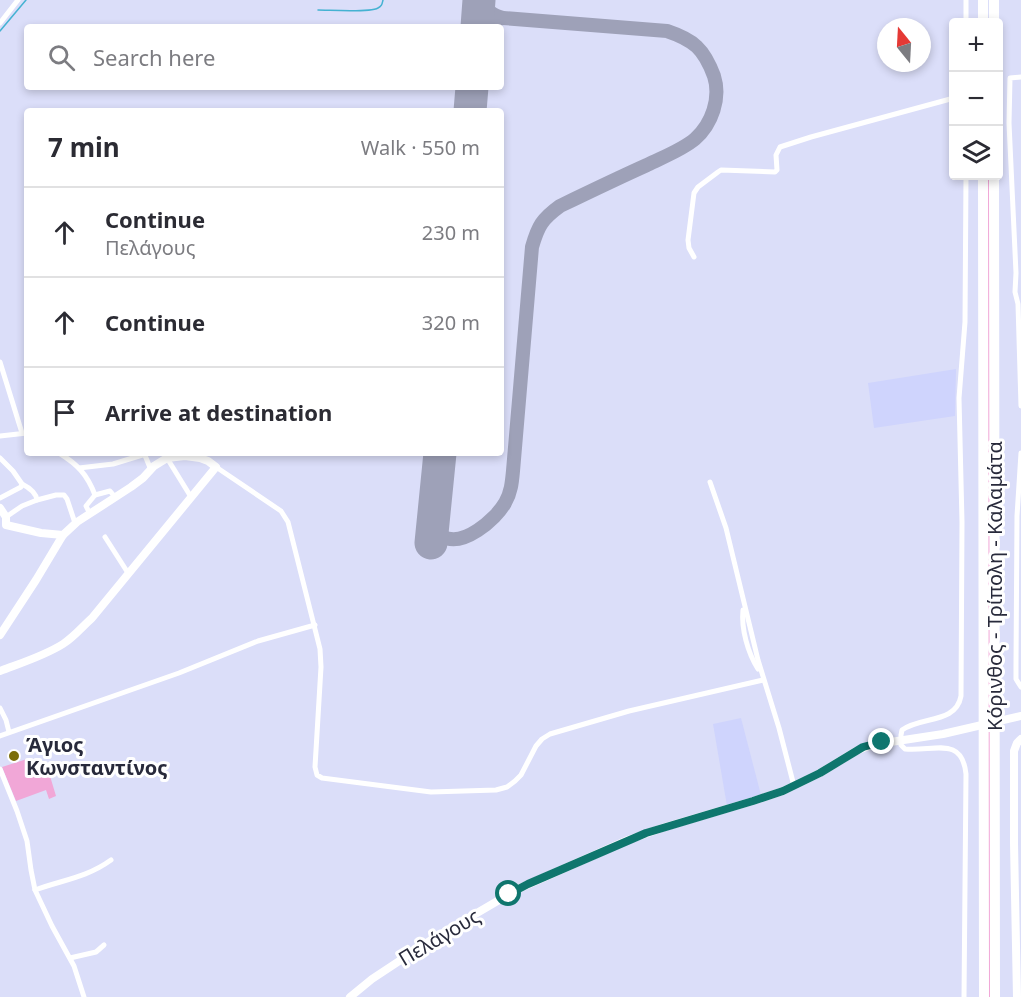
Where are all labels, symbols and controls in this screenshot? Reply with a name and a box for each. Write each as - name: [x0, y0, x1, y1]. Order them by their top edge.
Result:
- north arrow: [877, 18, 931, 72]
- map controls: [949, 18, 1003, 180]
- button: +: [949, 18, 1003, 72]
- search box: [24, 24, 504, 90]
- icon: search: [45, 41, 78, 74]
- text: Search here: [93, 42, 215, 72]
- button: −: [949, 72, 1003, 126]
- button: layers: [949, 126, 1003, 180]
- text: 7 min: [48, 129, 120, 165]
- text: Walk · 550 m: [361, 134, 480, 161]
- text: Continue: [105, 204, 205, 234]
- icon: ahead: [48, 216, 81, 249]
- text: 230 m: [422, 219, 480, 246]
- text: Πελάγους: [105, 234, 195, 261]
- icon: ahead: [48, 306, 81, 339]
- text: Continue: [105, 307, 205, 337]
- text: 320 m: [422, 309, 480, 336]
- icon: arrive: [48, 396, 81, 429]
- text: Arrive at destination: [105, 397, 332, 427]
- street label: Κόρινθος - Τρίπολη - Καλαμάτα: [981, 441, 1008, 731]
- route end: [868, 728, 894, 754]
- place label: Άγιος Κωνσταντίνος: [26, 731, 167, 781]
- marker: Άγιος Κωνσταντίνος: [7, 749, 21, 763]
- route start: [495, 880, 521, 906]
- street label: Πελάγους: [393, 902, 485, 972]

